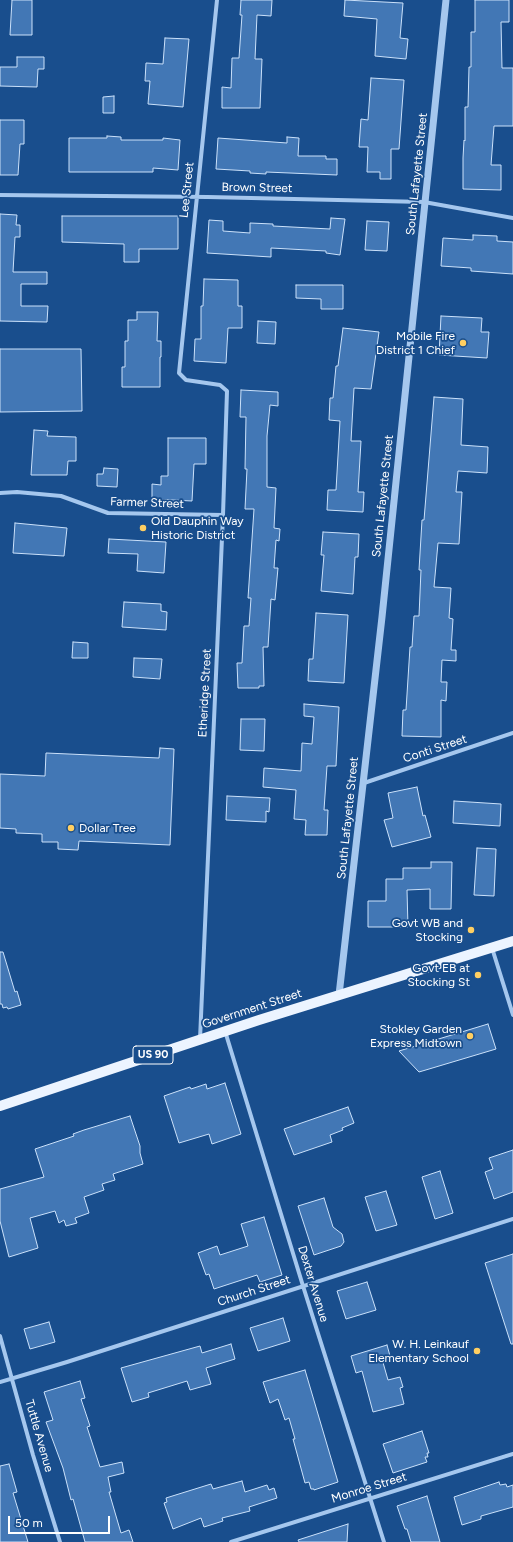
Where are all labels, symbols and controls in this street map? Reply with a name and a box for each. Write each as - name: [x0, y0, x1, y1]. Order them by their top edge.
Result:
- street label: South Lafayette Street: [403, 112, 431, 236]
- street label: Lee Street: [177, 161, 197, 219]
- street label: Brown Street: [221, 180, 293, 196]
- place label: Mobile Fire District 1 Chief: [376, 329, 455, 357]
- marker: Mobile Fire District 1 Chief: [458, 338, 468, 348]
- street label: South Lafayette Street: [369, 434, 397, 558]
- street label: Farmer Street: [110, 495, 184, 511]
- place label: Old Dauphin Way Historic District: [151, 514, 244, 542]
- marker: Old Dauphin Way Historic District: [138, 523, 148, 533]
- street label: Etheridge Street: [195, 648, 215, 738]
- street label: Conti Street: [401, 732, 469, 766]
- street label: South Lafayette Street: [334, 756, 362, 880]
- place label: Dollar Tree: [79, 821, 136, 835]
- marker: Dollar Tree: [66, 823, 76, 833]
- place label: Govt WB and Stocking: [392, 916, 463, 944]
- marker: Govt WB and Stocking: [466, 925, 476, 935]
- place label: Govt EB at Stocking St: [407, 961, 470, 989]
- marker: Govt EB at Stocking St: [473, 970, 483, 980]
- street label: Government Street: [200, 986, 304, 1032]
- place label: Stokley Garden Express Midtown: [370, 1022, 462, 1050]
- marker: Stokley Garden Express Midtown: [465, 1031, 475, 1041]
- road number: US 90: [133, 1046, 173, 1064]
- street label: Dexter Avenue: [295, 1244, 331, 1324]
- street label: Church Street: [216, 1272, 292, 1310]
- place label: W. H. Leinkauf Elementary School: [368, 1337, 469, 1365]
- marker: W. H. Leinkauf Elementary School: [472, 1346, 482, 1356]
- street label: Tuttle Avenue: [22, 1398, 56, 1474]
- street label: Monroe Street: [330, 1470, 408, 1506]
- scale bar: [10, 1508, 112, 1534]
- text: 50 m: [15, 1516, 43, 1530]

